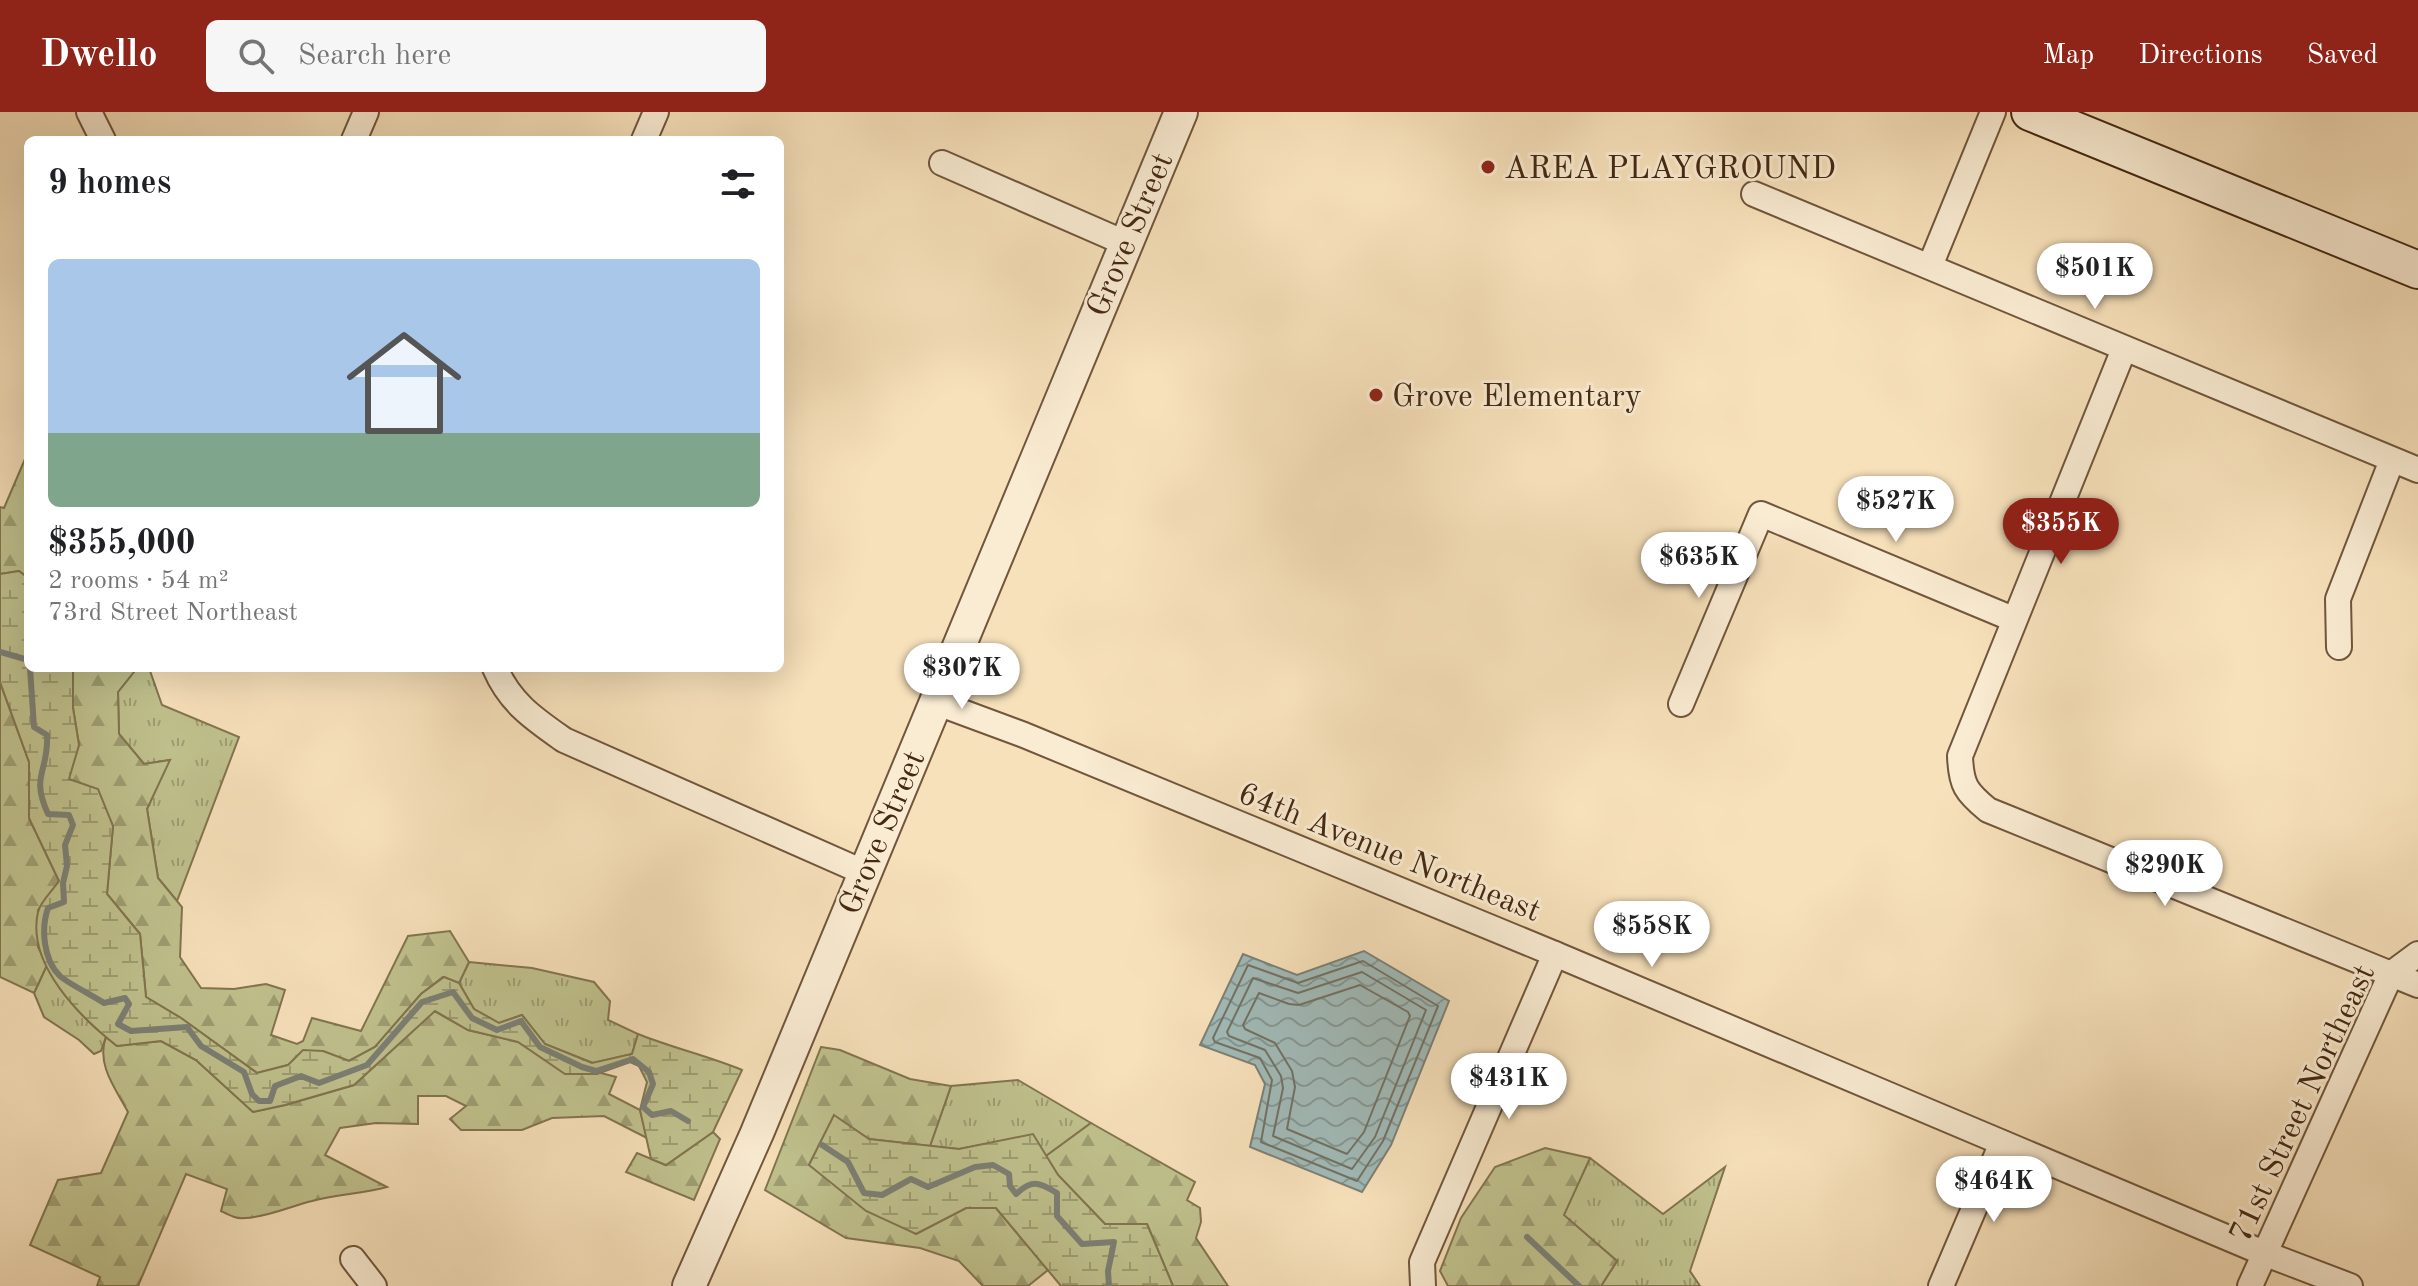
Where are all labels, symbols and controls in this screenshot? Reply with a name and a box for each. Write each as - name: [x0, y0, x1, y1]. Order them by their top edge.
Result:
- search box: [206, 20, 766, 92]
- icon: search: [234, 34, 278, 78]
- text: Dwello: [40, 37, 158, 75]
- text: Search here: [298, 41, 451, 71]
- text: Map: [2042, 42, 2094, 70]
- text: Directions: [2138, 42, 2263, 70]
- text: Saved: [2307, 42, 2378, 70]
- street label: Grove Street: [1083, 149, 1181, 322]
- place label: AREA PLAYGROUND: [1504, 154, 1836, 186]
- marker: AREA PLAYGROUND: [1479, 158, 1497, 176]
- icon: filters: [716, 162, 760, 206]
- text: 9 homes: [48, 167, 171, 201]
- pin: $501K: [2039, 243, 2151, 311]
- text: $501K: [2055, 256, 2135, 282]
- icon: home: [332, 311, 476, 455]
- place label: Grove Elementary: [1392, 382, 1642, 414]
- marker: Grove Elementary: [1367, 386, 1385, 404]
- pin: $527K: [1840, 476, 1952, 544]
- text: $527K: [1856, 489, 1936, 515]
- pin: $355K: [2005, 498, 2117, 566]
- text: $355K: [2021, 511, 2101, 537]
- text: $355,000: [48, 527, 196, 561]
- pin: $635K: [1643, 532, 1755, 600]
- text: $635K: [1659, 545, 1739, 571]
- text: 2 rooms · 54 m²: [48, 568, 229, 594]
- text: 73rd Street Northeast: [48, 600, 298, 626]
- pin: $307K: [906, 643, 1018, 711]
- text: $307K: [922, 656, 1002, 682]
- street label: Grove Street: [835, 747, 933, 920]
- street label: 64th Avenue Northeast: [1233, 778, 1545, 929]
- pin: $290K: [2109, 840, 2221, 908]
- text: $290K: [2125, 853, 2205, 879]
- pin: $558K: [1596, 901, 1708, 969]
- text: $558K: [1612, 914, 1692, 940]
- street label: 71st Street Northeast: [2225, 960, 2382, 1248]
- pin: $431K: [1453, 1053, 1565, 1121]
- text: $431K: [1469, 1066, 1549, 1092]
- pin: $464K: [1938, 1156, 2050, 1224]
- text: $464K: [1954, 1169, 2034, 1195]

